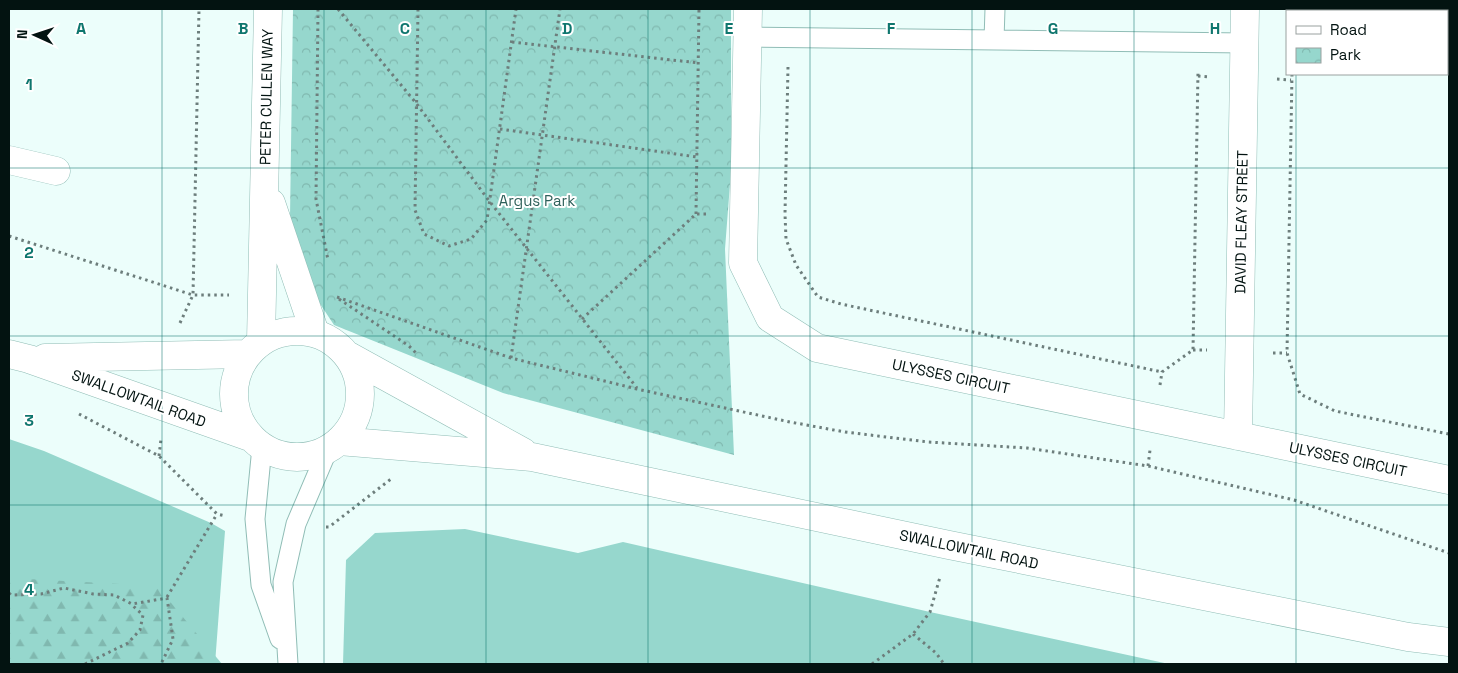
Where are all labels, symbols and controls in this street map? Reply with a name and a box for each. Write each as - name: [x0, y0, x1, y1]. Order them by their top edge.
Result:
- north arrow: [10, 10, 60, 60]
- legend: [1286, 10, 1448, 75]
- text: A: [76, 18, 86, 39]
- text: B: [238, 18, 248, 39]
- text: C: [400, 18, 410, 39]
- text: D: [562, 18, 572, 39]
- text: E: [725, 18, 734, 39]
- text: F: [887, 18, 896, 39]
- text: G: [1048, 18, 1058, 39]
- text: H: [1210, 18, 1220, 39]
- text: Road: [1330, 20, 1367, 39]
- text: N: [13, 29, 31, 39]
- street label: PETER CULLEN WAY: [255, 29, 277, 165]
- text: Park: [1330, 45, 1361, 64]
- text: 1: [25, 74, 33, 95]
- street label: DAVID FLEAY STREET: [1230, 150, 1252, 294]
- park label: Argus Park: [499, 191, 575, 210]
- text: 2: [24, 242, 34, 263]
- street label: ULYSSES CIRCUIT: [890, 354, 1012, 398]
- street label: SWALLOWTAIL ROAD: [69, 365, 209, 431]
- text: 3: [24, 410, 34, 431]
- street label: ULYSSES CIRCUIT: [1287, 437, 1409, 481]
- street label: SWALLOWTAIL ROAD: [898, 525, 1040, 573]
- text: 4: [24, 579, 34, 600]

